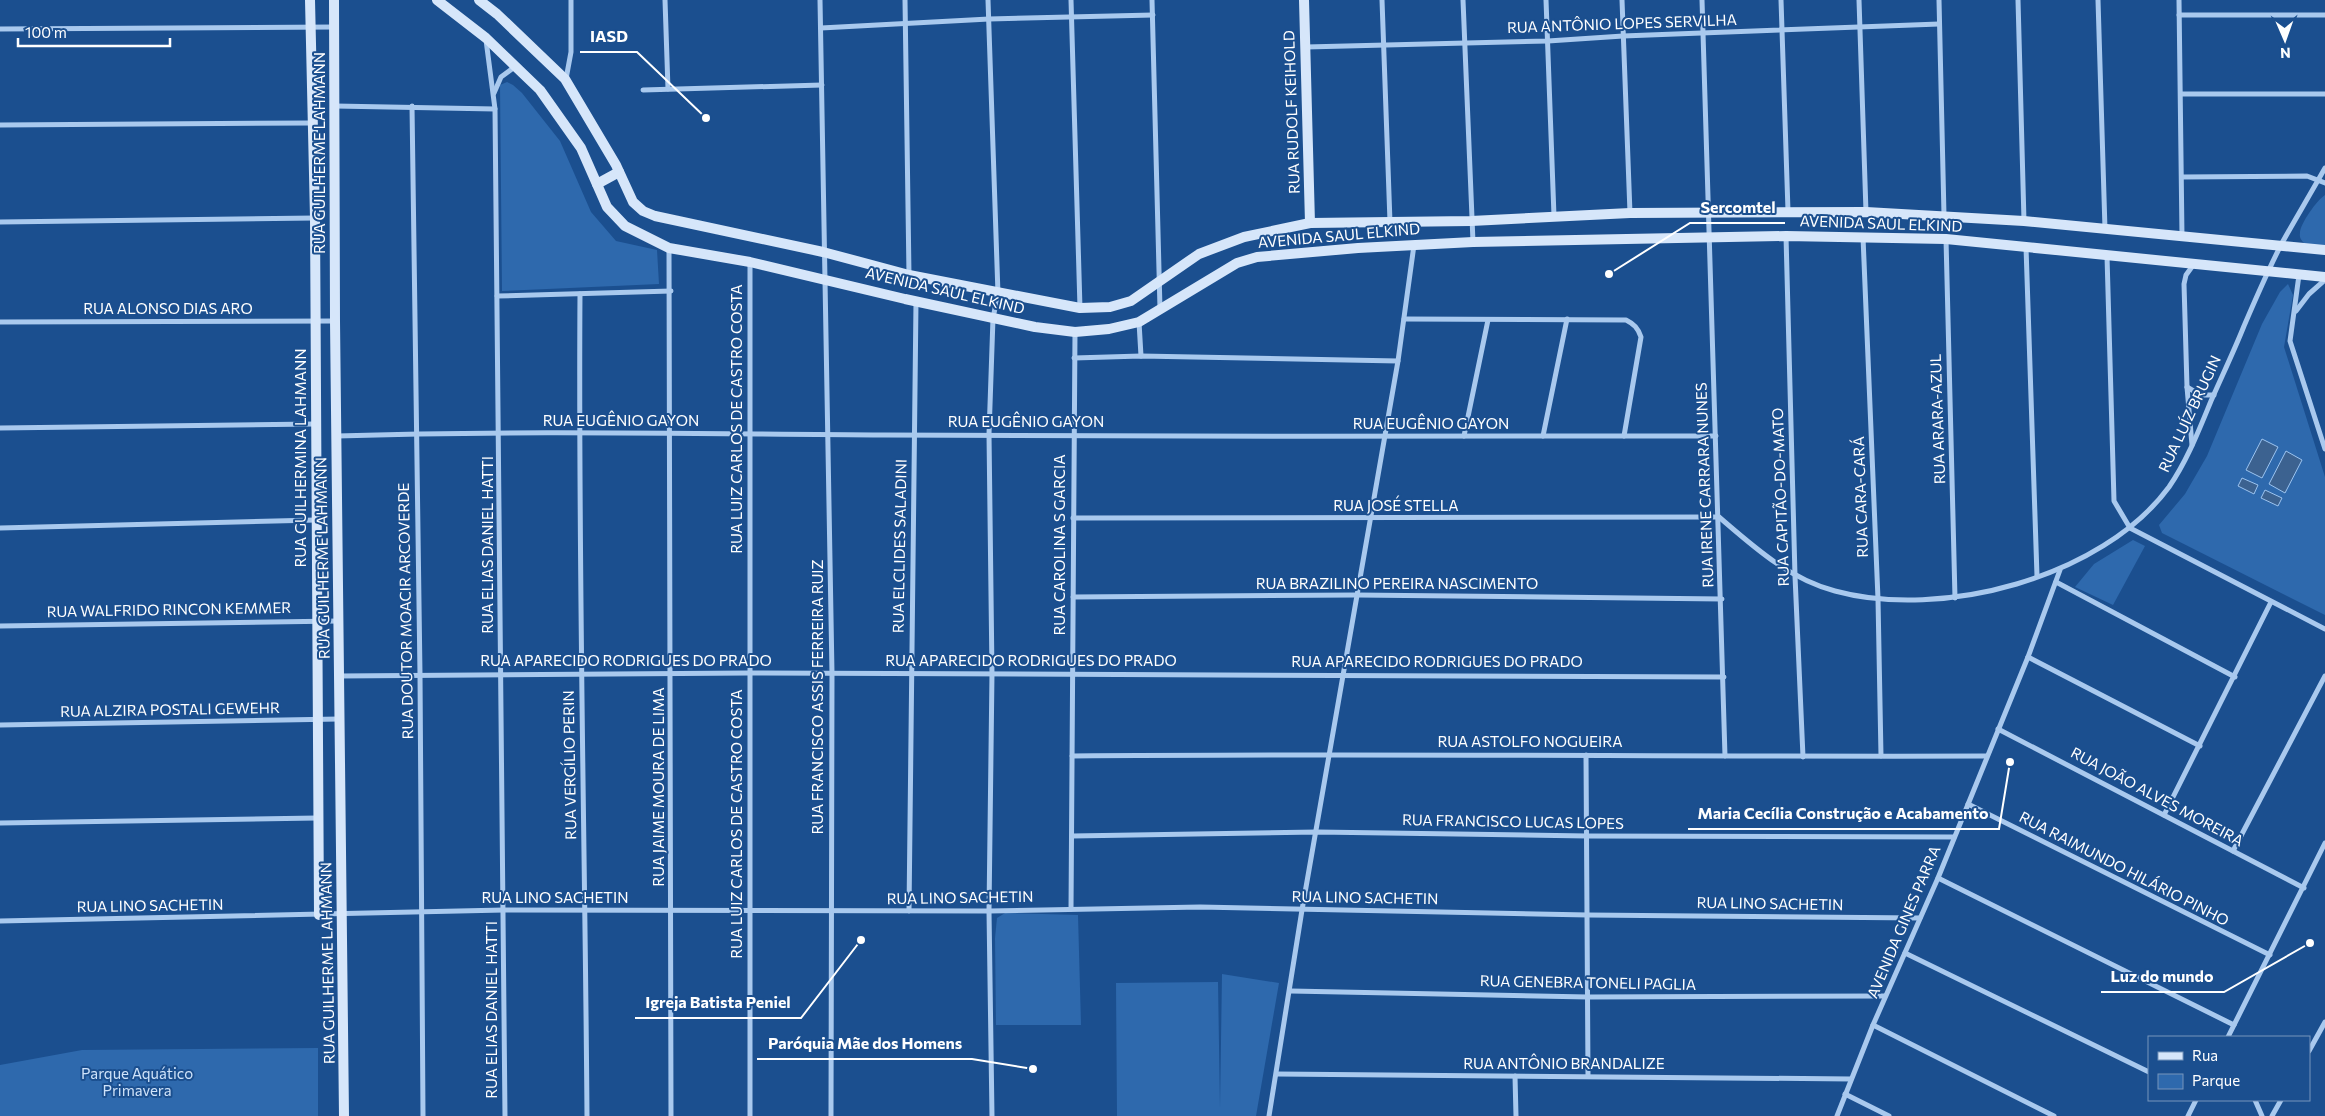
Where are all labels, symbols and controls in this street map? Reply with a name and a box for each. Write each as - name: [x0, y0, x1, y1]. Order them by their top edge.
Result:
- street label: RUA ANTÔNIO LOPES SERVILHA: [1507, 9, 1737, 36]
- scale bar: [18, 15, 170, 47]
- north arrow: [2260, 15, 2310, 65]
- callout: IASD: [580, 21, 637, 52]
- text: 100 m: [25, 23, 67, 41]
- text: IASD: [590, 26, 628, 45]
- street label: RUA RUDOLF KEIHOLD: [1279, 30, 1303, 194]
- text: N: [2280, 45, 2291, 62]
- street label: RUA GUILHERME LAHMANN: [310, 52, 328, 254]
- callout: Sercomtel: [1690, 192, 1785, 223]
- text: Sercomtel: [1700, 197, 1776, 216]
- street label: AVENIDA SAUL ELKIND: [1799, 211, 1963, 235]
- street label: AVENIDA SAUL ELKIND: [1257, 219, 1421, 251]
- street label: AVENIDA SAUL ELKIND: [864, 263, 1027, 317]
- street label: RUA LUIZ CARLOS DE CASTRO COSTA: [727, 284, 745, 554]
- street label: RUA ALONSO DIAS ARO: [83, 299, 253, 317]
- street label: RUA GUILHERMINA LAHMANN: [291, 348, 309, 568]
- street label: RUA LUÍZ BRUGIN: [2153, 352, 2224, 475]
- street label: RUA ARARA-AZUL: [1926, 353, 1948, 484]
- street label: RUA IRENE CARRARA NUNES: [1691, 382, 1717, 588]
- street label: RUA CAPITÃO-DO-MATO: [1768, 407, 1792, 587]
- street label: RUA EUGÊNIO GAYON: [543, 410, 699, 429]
- street label: RUA EUGÊNIO GAYON: [948, 411, 1104, 430]
- street label: RUA EUGÊNIO GAYON: [1353, 413, 1509, 432]
- street label: RUA CARA-CARÁ: [1848, 436, 1871, 558]
- street label: RUA CAROLINA S GARCIA: [1050, 454, 1068, 636]
- street label: RUA ELIAS DANIEL HATTI: [478, 456, 496, 634]
- street label: RUA GUILHERME LAHMANN: [311, 457, 333, 659]
- street label: RUA ELCLIDES SALADINI: [888, 459, 910, 633]
- street label: RUA DOUTOR MOACIR ARCOVERDE: [394, 482, 416, 740]
- street label: RUA JOSÉ STELLA: [1333, 495, 1459, 514]
- street label: RUA FRANCISCO ASSIS FERREIRA RUIZ: [808, 559, 826, 835]
- street label: RUA BRAZILINO PEREIRA NASCIMENTO: [1256, 574, 1538, 592]
- street label: RUA WALFRIDO RINCON KEMMER: [47, 598, 291, 620]
- street label: RUA APARECIDO RODRIGUES DO PRADO: [480, 651, 772, 669]
- street label: RUA APARECIDO RODRIGUES DO PRADO: [885, 651, 1177, 669]
- street label: RUA APARECIDO RODRIGUES DO PRADO: [1291, 652, 1583, 670]
- street label: RUA JAIME MOURA DE LIMA: [649, 687, 667, 887]
- street label: RUA LUIZ CARLOS DE CASTRO COSTA: [727, 689, 745, 959]
- street label: RUA VERGÍLIO PERIN: [558, 690, 579, 840]
- street label: RUA ALZIRA POSTALI GEWEHR: [60, 698, 280, 720]
- street label: RUA ASTOLFO NOGUEIRA: [1437, 732, 1623, 750]
- street label: RUA JOÃO ALVES MOREIRA: [2068, 743, 2247, 849]
- callout: Maria Cecília Construção e Acabamento: [1688, 798, 1999, 829]
- text: Maria Cecília Construção e Acabamento: [1697, 803, 1989, 822]
- street label: RUA RAIMUNDO HILÁRIO PINHO: [2017, 806, 2233, 929]
- street label: RUA FRANCISCO LUCAS LOPES: [1402, 810, 1624, 832]
- street label: AVENIDA GINES PARRA: [1863, 842, 1943, 1001]
- street label: RUA GUILHERME LAHMANN: [316, 862, 338, 1064]
- street label: RUA LINO SACHETIN: [886, 887, 1034, 907]
- street label: RUA LINO SACHETIN: [1291, 887, 1439, 907]
- street label: RUA LINO SACHETIN: [482, 888, 628, 906]
- street label: RUA LINO SACHETIN: [1696, 893, 1844, 913]
- street label: RUA LINO SACHETIN: [76, 895, 224, 915]
- street label: RUA ELIAS DANIEL HATTI: [482, 921, 500, 1099]
- callout: Luz do mundo: [2101, 961, 2224, 992]
- text: Luz do mundo: [2111, 966, 2214, 985]
- street label: RUA GENEBRA TONELI PAGLIA: [1480, 971, 1696, 993]
- callout: Igreja Batista Peniel: [635, 987, 801, 1018]
- text: Igreja Batista Peniel: [645, 992, 791, 1011]
- callout: Paróquia Mãe dos Homens: [757, 1028, 972, 1059]
- text: Paróquia Mãe dos Homens: [768, 1033, 962, 1052]
- legend: [2148, 1036, 2310, 1101]
- text: Rua: [2192, 1046, 2218, 1064]
- street label: RUA ANTÔNIO BRANDALIZE: [1463, 1053, 1665, 1072]
- park label: Parque Aquático Primavera: [81, 1064, 193, 1099]
- text: Parque: [2192, 1071, 2240, 1089]

